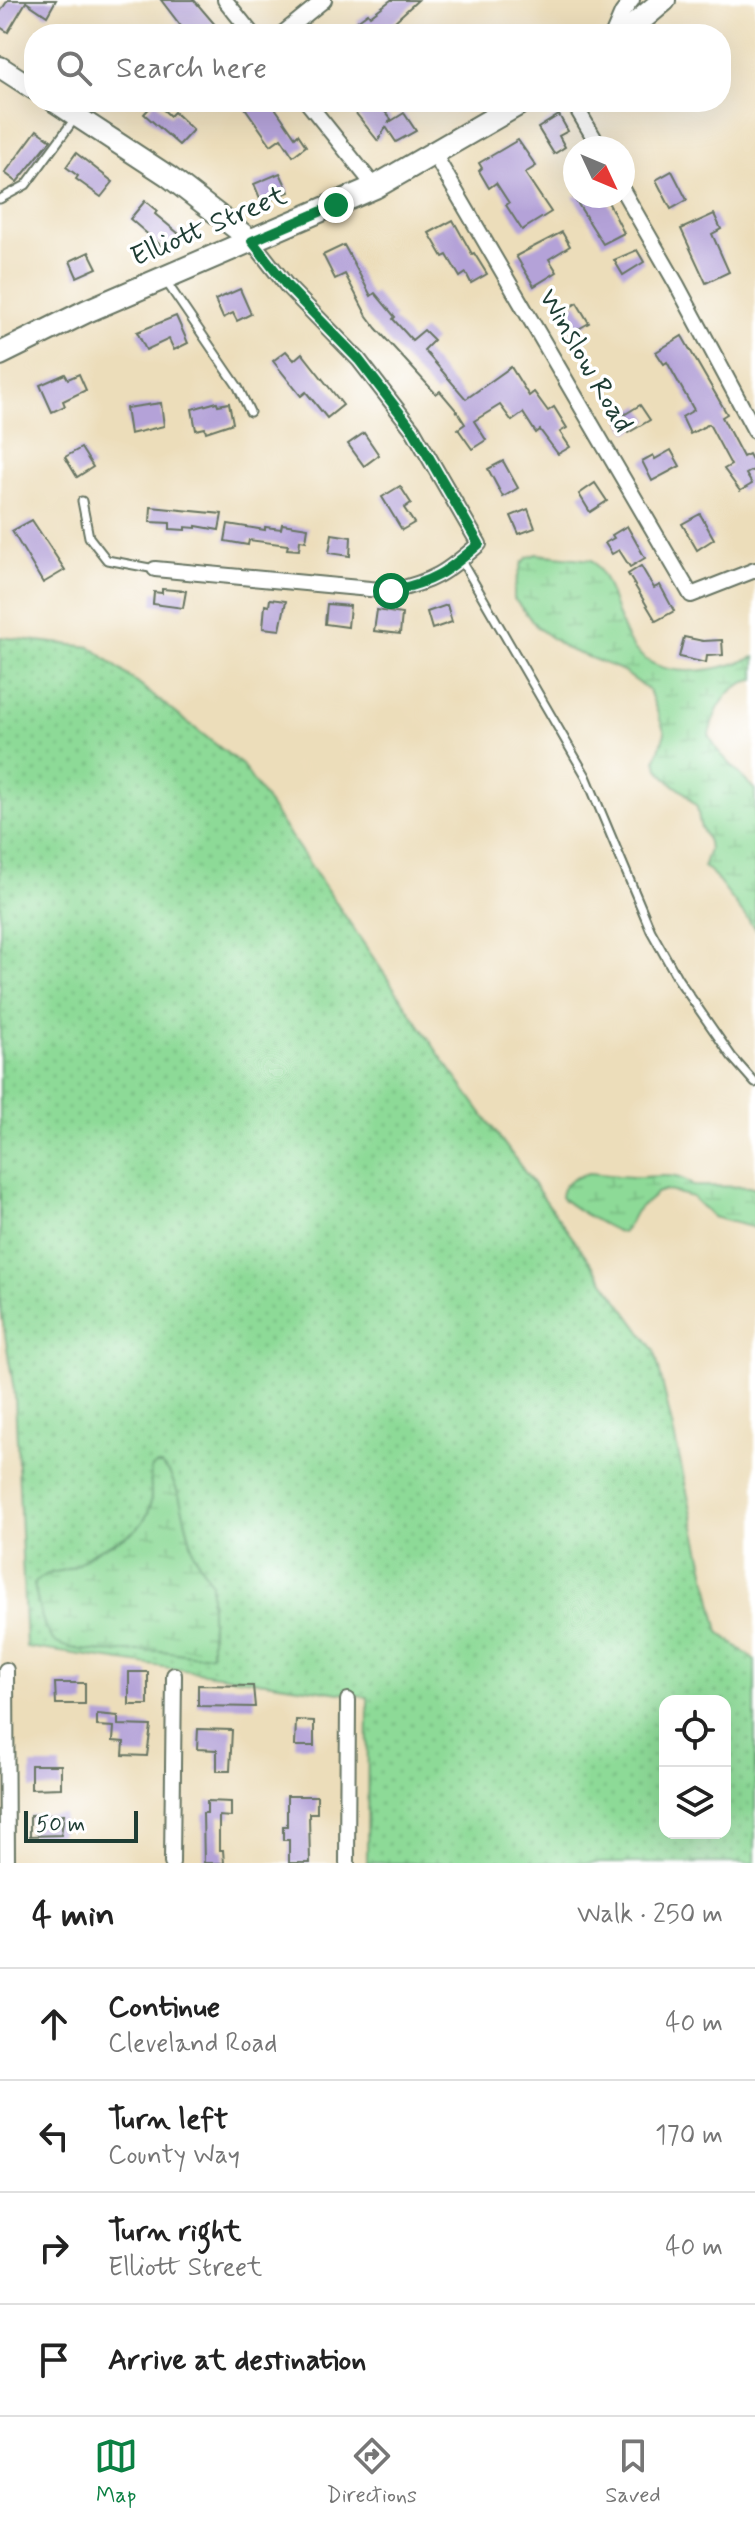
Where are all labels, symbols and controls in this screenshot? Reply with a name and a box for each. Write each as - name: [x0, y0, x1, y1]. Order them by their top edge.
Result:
- search box: [24, 24, 731, 112]
- icon: search: [52, 46, 96, 90]
- text: Search here: [116, 49, 267, 88]
- north arrow: [563, 136, 635, 208]
- street label: Elliott Street: [125, 177, 293, 276]
- route end: [318, 187, 354, 223]
- street label: Winslow Road: [529, 282, 641, 440]
- route start: [373, 573, 409, 609]
- map controls: [659, 1695, 731, 1839]
- button: locate: [659, 1695, 731, 1767]
- button: layers: [659, 1767, 731, 1839]
- scale bar: [24, 1807, 138, 1843]
- text: 50 m: [36, 1811, 85, 1839]
- text: 4 min: [32, 1893, 115, 1938]
- text: Walk · 250 m: [577, 1898, 723, 1932]
- text: Continue: [108, 1988, 220, 2027]
- icon: ahead: [32, 2002, 76, 2046]
- text: 40 m: [665, 2007, 723, 2041]
- text: Cleveland Road: [108, 2027, 277, 2061]
- text: Turn left: [108, 2100, 228, 2139]
- icon: left: [32, 2114, 76, 2158]
- text: 170 m: [655, 2119, 723, 2153]
- text: County Way: [108, 2139, 240, 2173]
- text: Turn right: [108, 2212, 241, 2251]
- icon: right: [32, 2226, 76, 2270]
- text: 40 m: [665, 2231, 723, 2265]
- text: Elliott Street: [108, 2251, 262, 2285]
- icon: arrive: [32, 2338, 76, 2382]
- text: Arrive at destination: [108, 2341, 366, 2380]
- tab: Map: [94, 2434, 138, 2510]
- tab: Directions: [326, 2434, 417, 2510]
- tab: Saved: [605, 2434, 661, 2510]

